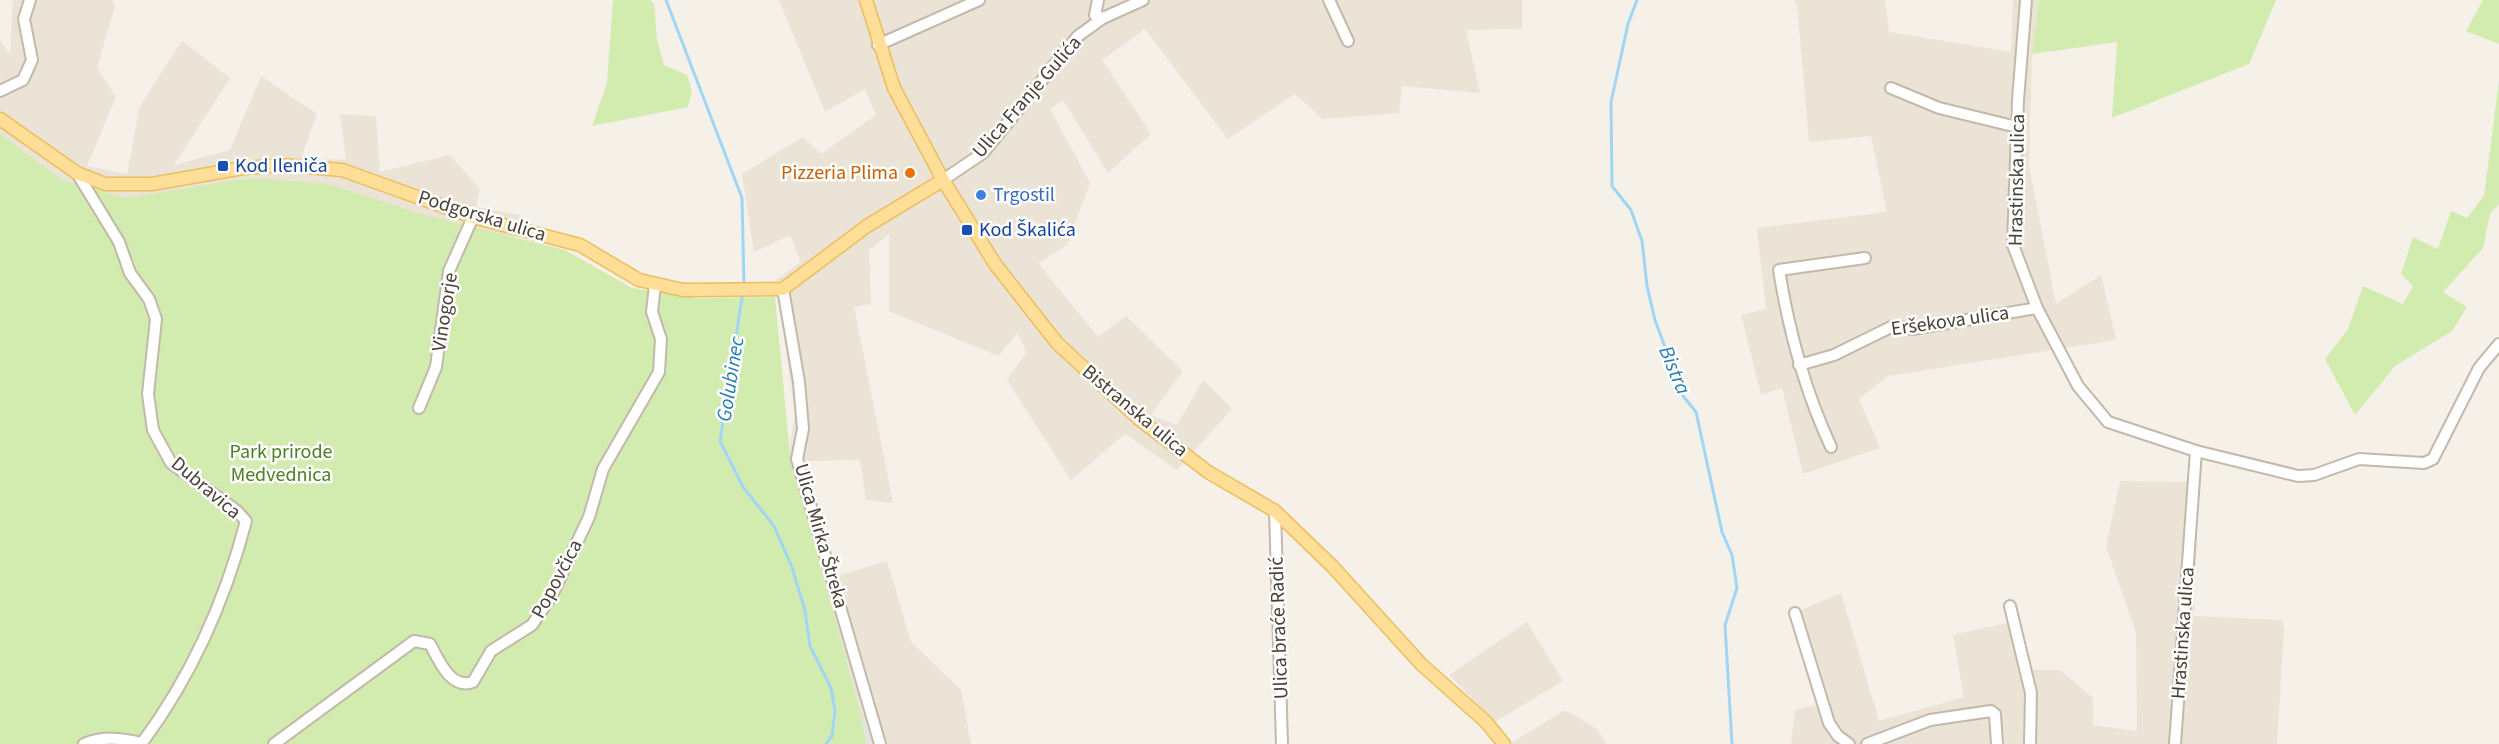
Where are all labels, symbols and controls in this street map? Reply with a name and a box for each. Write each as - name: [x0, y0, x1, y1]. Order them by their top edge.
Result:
- street label: Ulica Franje Gulića: [966, 30, 1088, 164]
- street label: Hrastinska ulica: [2002, 114, 2032, 246]
- place label: Kod Ileniča: [235, 152, 328, 180]
- marker: Kod Ileniča: [216, 159, 230, 173]
- place label: Pizzeria Plima: [781, 159, 898, 187]
- marker: Pizzeria Plima: [903, 166, 917, 180]
- place label: Trgostil: [993, 181, 1055, 209]
- street label: Podgorska ulica: [415, 183, 549, 249]
- marker: Trgostil: [974, 188, 988, 202]
- place label: Kod Škalića: [979, 216, 1076, 244]
- marker: Kod Škalića: [960, 223, 974, 237]
- street label: Vinogorje: [425, 271, 465, 353]
- street label: Eršekova ulica: [1889, 299, 2011, 343]
- water label: Golubinec: [708, 333, 752, 424]
- water label: Bistra: [1651, 341, 1699, 399]
- street label: Bistranska ulica: [1076, 358, 1194, 464]
- park label: Park prirode Medvednica: [230, 438, 333, 489]
- street label: Dubravica: [165, 450, 247, 526]
- street label: Ulica Mirka Štreka: [787, 460, 855, 612]
- street label: Popovčica: [524, 535, 590, 623]
- street label: Ulica braće Radić: [1263, 556, 1295, 700]
- street label: Hrastinska ulica: [2164, 566, 2202, 700]

